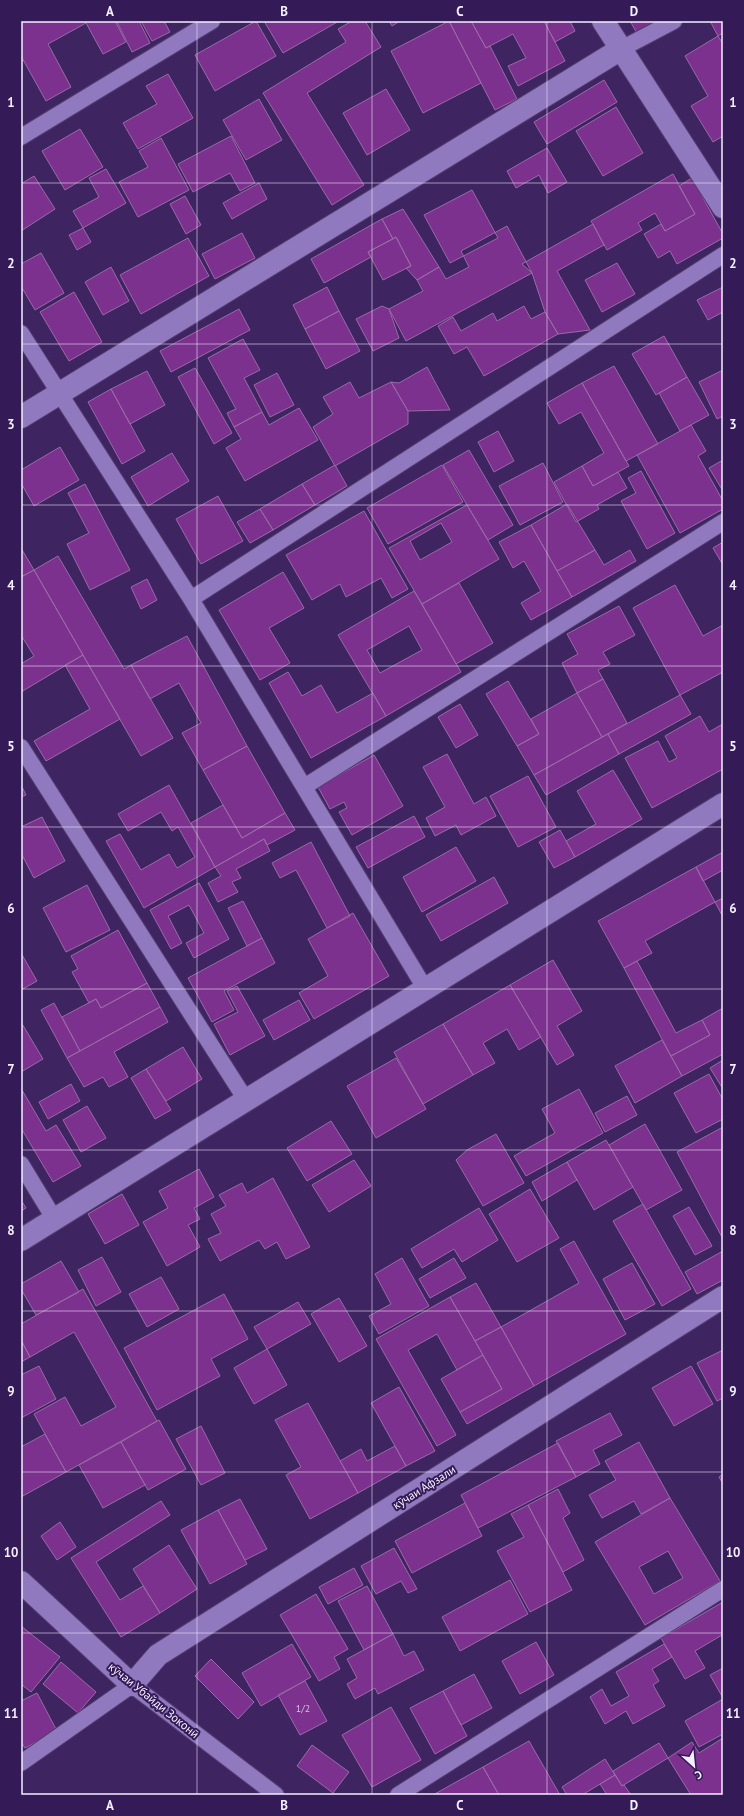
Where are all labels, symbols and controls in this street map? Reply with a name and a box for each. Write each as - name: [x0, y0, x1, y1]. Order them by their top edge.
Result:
- text: A: [106, 3, 114, 20]
- text: B: [280, 3, 288, 20]
- text: C: [456, 3, 464, 20]
- text: D: [630, 3, 638, 20]
- text: 1: [7, 94, 15, 111]
- text: 1: [729, 94, 737, 111]
- text: 2: [7, 255, 15, 272]
- text: 2: [729, 255, 737, 272]
- text: 3: [7, 416, 15, 433]
- text: 3: [729, 416, 737, 433]
- text: 4: [7, 577, 15, 594]
- text: 4: [729, 577, 737, 594]
- text: 5: [7, 738, 15, 755]
- text: 5: [729, 738, 737, 755]
- text: 6: [7, 900, 15, 917]
- text: 6: [729, 900, 737, 917]
- text: 7: [7, 1061, 15, 1078]
- text: 7: [729, 1061, 737, 1078]
- text: 8: [7, 1222, 15, 1239]
- text: 8: [729, 1222, 737, 1239]
- text: 9: [7, 1383, 15, 1400]
- text: 9: [729, 1383, 737, 1400]
- street label: кӯчаи Афзали: [390, 1462, 458, 1512]
- text: 10: [4, 1544, 18, 1561]
- text: 10: [726, 1544, 740, 1561]
- street label: кӯчаи Убайди Зоконӣ: [106, 1659, 202, 1741]
- house number: 1/2: [296, 1702, 310, 1715]
- text: 11: [4, 1705, 18, 1722]
- text: 11: [726, 1705, 740, 1722]
- north arrow: [674, 1746, 714, 1786]
- text: С: [693, 1767, 704, 1783]
- text: A: [106, 1797, 114, 1814]
- text: B: [280, 1797, 288, 1814]
- text: C: [456, 1797, 464, 1814]
- text: D: [630, 1797, 638, 1814]

